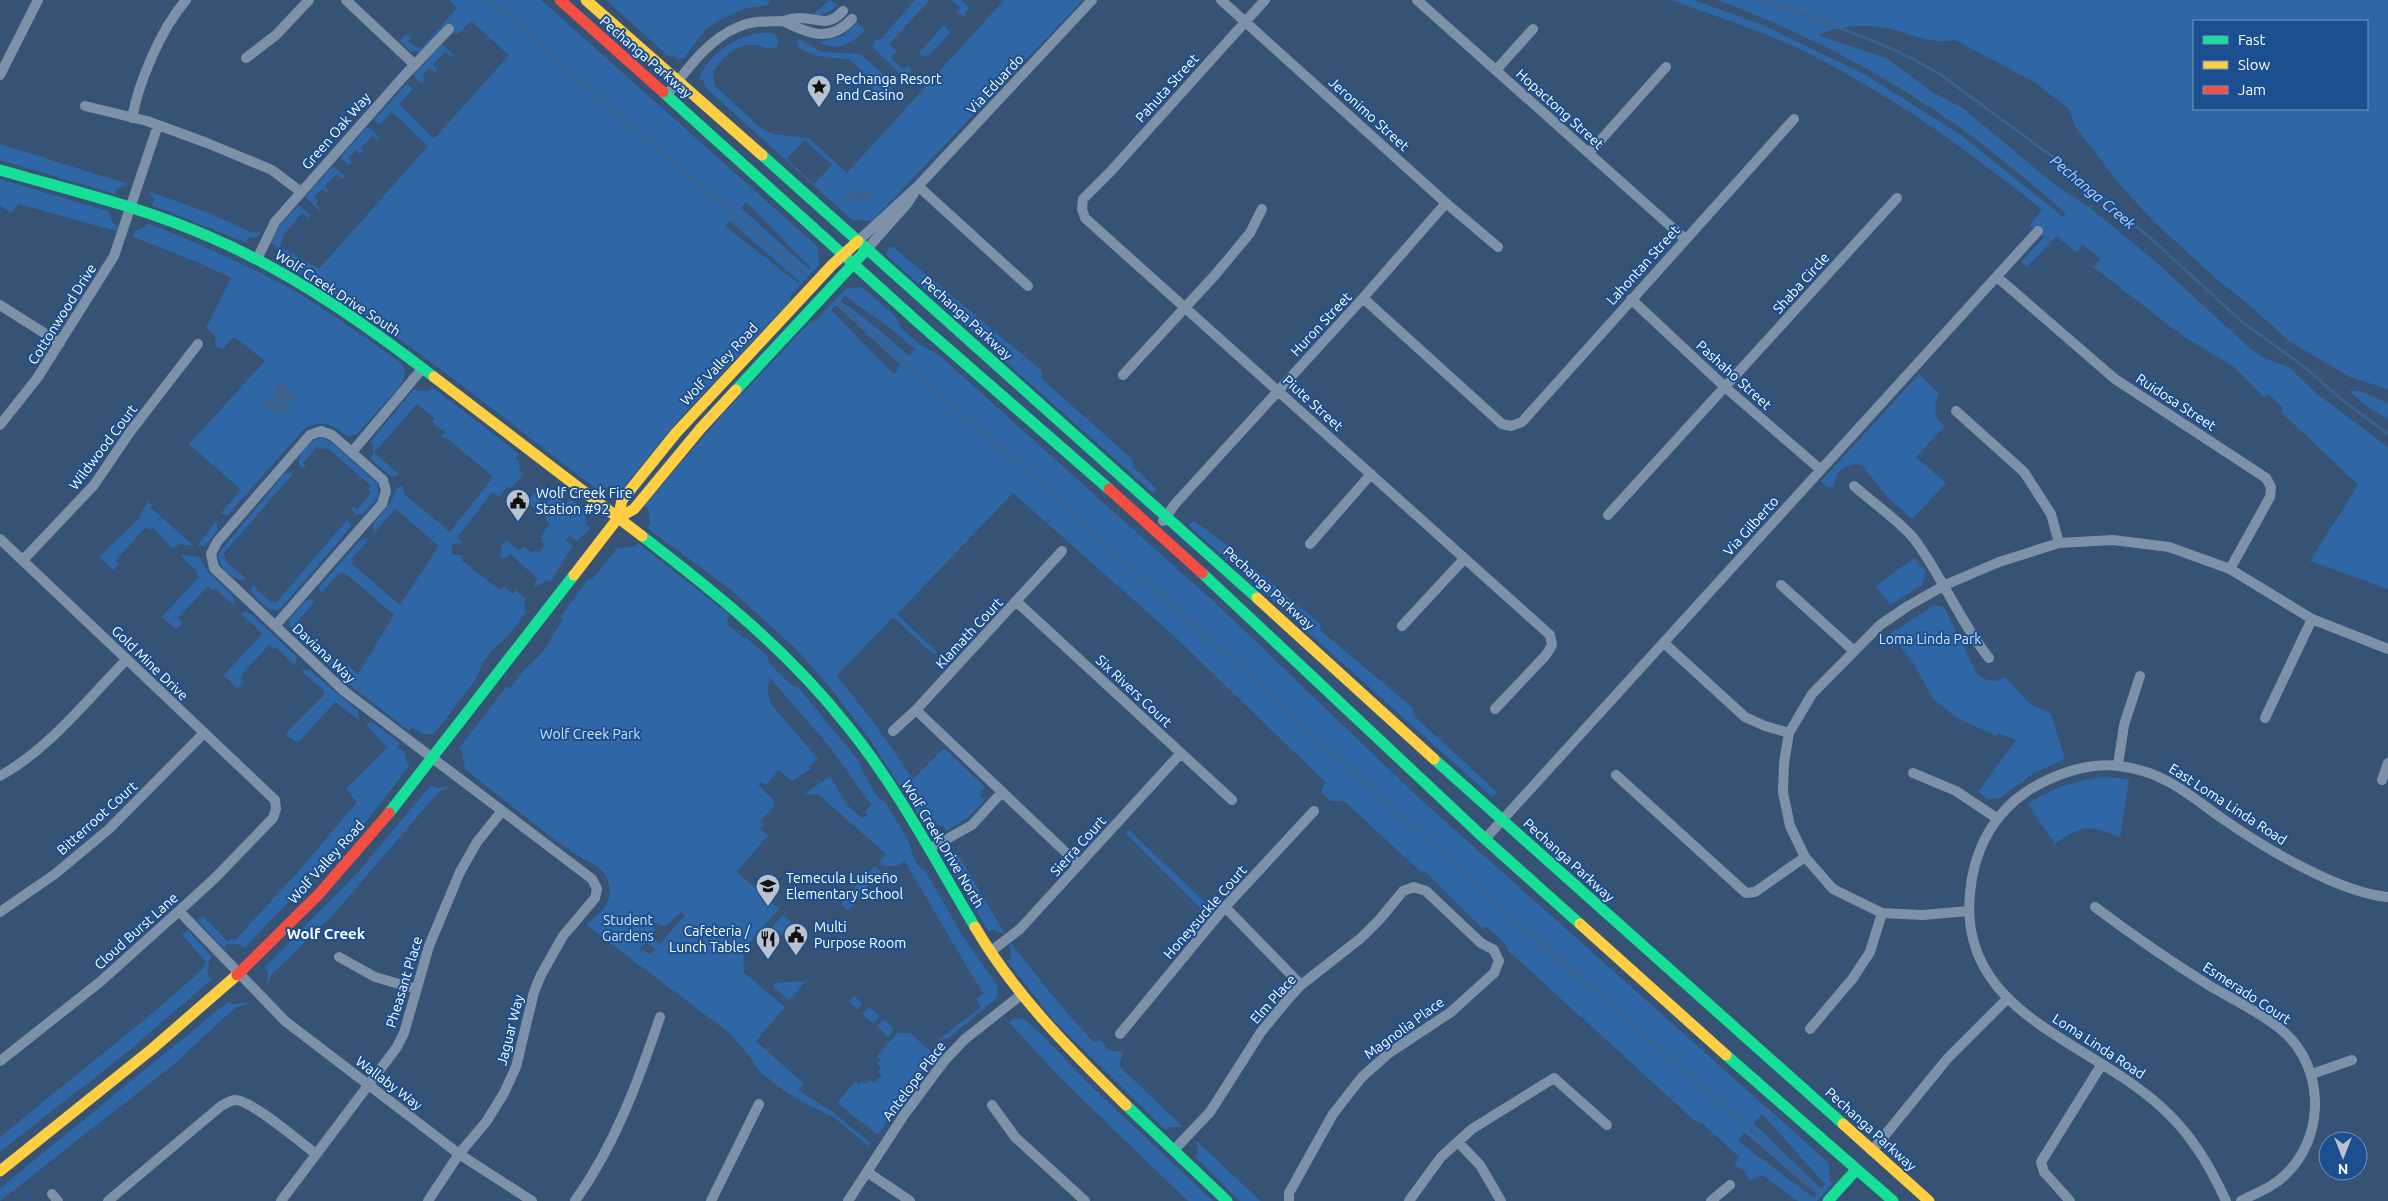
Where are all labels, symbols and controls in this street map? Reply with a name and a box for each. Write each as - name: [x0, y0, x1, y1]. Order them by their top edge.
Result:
- street label: Pechanga Parkway: [597, 13, 695, 101]
- legend: [2193, 20, 2368, 110]
- text: Fast: [2238, 31, 2266, 48]
- street label: Pahuta Street: [1132, 50, 1202, 125]
- street label: Via Eduardo: [963, 51, 1027, 117]
- text: Slow: [2238, 56, 2271, 73]
- street label: Hopactong Street: [1513, 66, 1607, 153]
- place label: Pechanga Resort and Casino: [836, 71, 942, 103]
- place icon: Pechanga Resort and Casino: [806, 74, 832, 108]
- street label: Jeronimo Street: [1326, 74, 1413, 154]
- text: Jam: [2238, 81, 2266, 98]
- street label: Green Oak Way: [298, 89, 374, 173]
- water label: Pechanga Creek: [2047, 152, 2139, 233]
- street label: Lahontan Street: [1603, 222, 1683, 308]
- street label: Wolf Creek Drive South: [272, 247, 404, 339]
- street label: Shaba Circle: [1770, 249, 1832, 317]
- street label: Cottonwood Drive: [25, 261, 99, 367]
- street label: Pechanga Parkway: [918, 273, 1016, 363]
- street label: Huron Street: [1287, 288, 1355, 359]
- street label: Wolf Valley Road: [677, 320, 761, 408]
- street label: Pashaho Street: [1693, 337, 1775, 413]
- street label: Ruidosa Street: [2133, 370, 2219, 434]
- street label: Piute Street: [1280, 372, 1347, 434]
- street label: Wildwood Court: [66, 401, 141, 493]
- place label: Wolf Creek Fire Station #92: [536, 485, 633, 517]
- public building icon: Wolf Creek Fire Station #92: [505, 488, 531, 522]
- street label: Via Gilberto: [1720, 493, 1782, 559]
- street label: Pechanga Parkway: [1220, 543, 1318, 633]
- street label: Klamath Court: [932, 594, 1006, 672]
- street label: Daviana Way: [289, 620, 359, 686]
- street label: Gold Mine Drive: [108, 622, 192, 704]
- park label: Loma Linda Park: [1879, 631, 1981, 647]
- street label: Six Rivers Court: [1093, 652, 1176, 731]
- park label: Wolf Creek Park: [540, 726, 640, 742]
- street label: East Loma Linda Road: [2166, 760, 2290, 848]
- street label: Wolf Creek Drive North: [899, 777, 987, 911]
- street label: Bitterroot Court: [54, 778, 141, 858]
- street label: Sierra Court: [1047, 812, 1109, 879]
- street label: Pechanga Parkway: [1520, 815, 1618, 905]
- street label: Wolf Valley Road: [284, 817, 368, 907]
- street label: Honeysuckle Court: [1160, 862, 1250, 962]
- place label: Temecula Luiseño Elementary School: [786, 870, 904, 902]
- school or university icon: Temecula Luiseño Elementary School: [755, 873, 781, 907]
- street label: Cloud Burst Lane: [91, 889, 181, 973]
- park label: Student Gardens: [602, 912, 654, 944]
- place label: Multi Purpose Room: [814, 919, 906, 951]
- public building icon: Multi Purpose Room: [783, 922, 809, 956]
- place label: Cafeteria / Lunch Tables: [669, 923, 751, 955]
- district label: Wolf Creek: [287, 925, 366, 942]
- restaurant icon: Cafeteria / Lunch Tables: [755, 926, 781, 960]
- street label: Pheasant Place: [383, 934, 425, 1030]
- street label: Esmerado Court: [2200, 959, 2294, 1028]
- street label: Elm Place: [1247, 971, 1299, 1027]
- street label: Jaguar Way: [493, 993, 527, 1067]
- street label: Magnolia Place: [1361, 994, 1447, 1062]
- street label: Loma Linda Road: [2050, 1010, 2148, 1082]
- street label: Antelope Place: [879, 1038, 949, 1124]
- street label: Wallaby Way: [353, 1053, 426, 1113]
- street label: Pechanga Parkway: [1822, 1084, 1920, 1174]
- north arrow: [2318, 1131, 2368, 1181]
- text: N: [2338, 1161, 2348, 1177]

